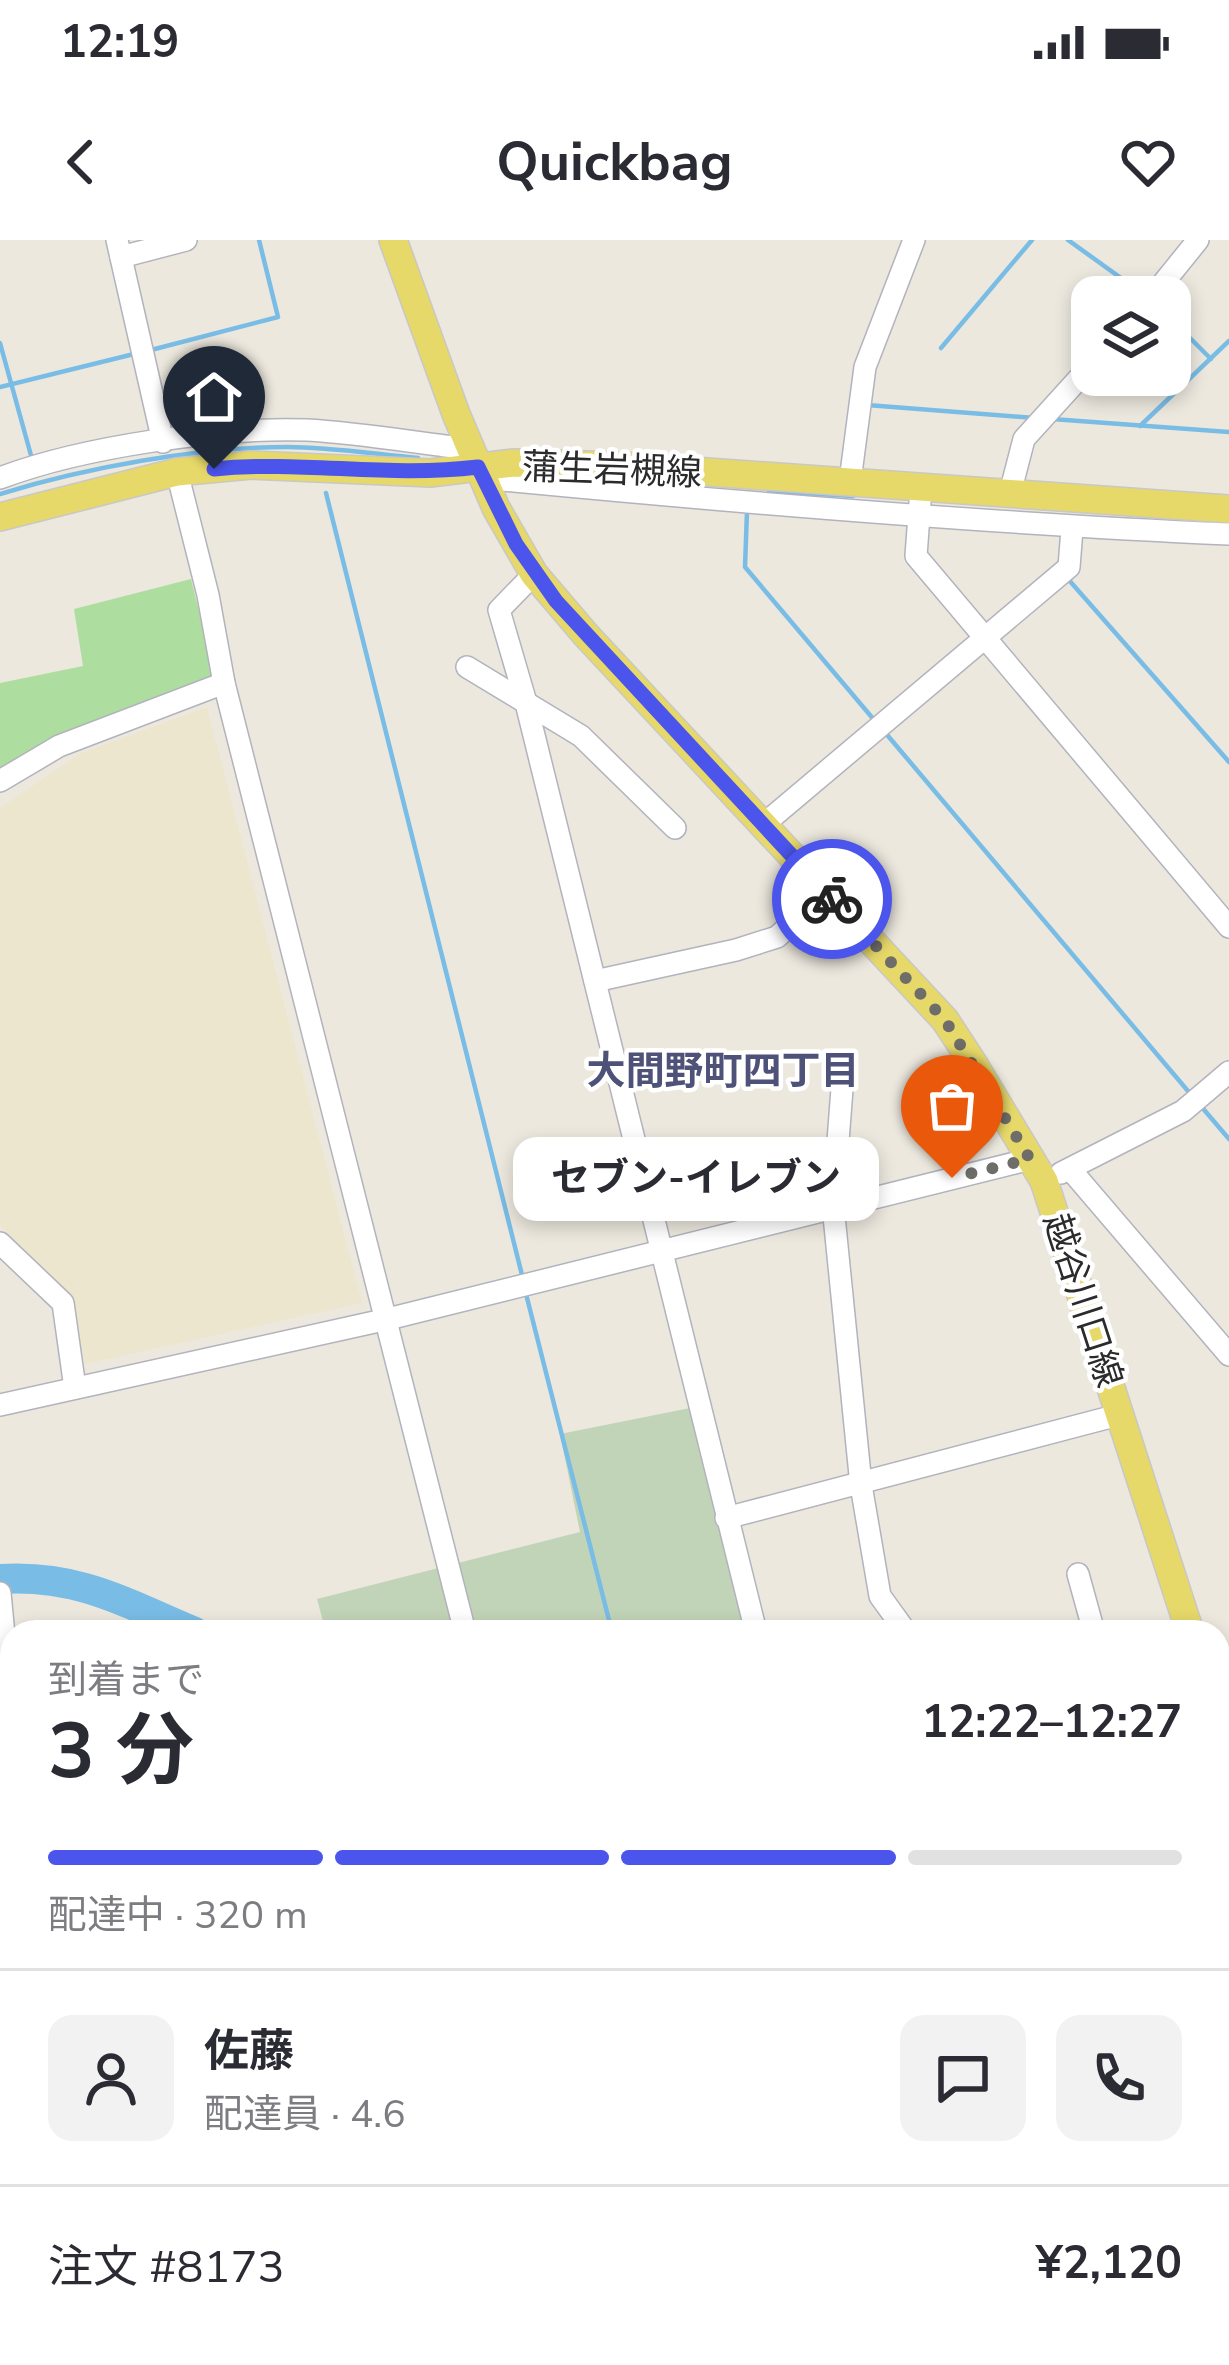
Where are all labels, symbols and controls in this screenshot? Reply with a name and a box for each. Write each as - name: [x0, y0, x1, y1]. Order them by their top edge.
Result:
- text: 12:19: [60, 12, 179, 73]
- text: Quickbag: [496, 125, 733, 199]
- icon: back: [48, 129, 114, 195]
- icon: heart: [1115, 129, 1181, 195]
- map controls: [1071, 276, 1191, 396]
- button: layers: [1071, 276, 1191, 396]
- pin: [163, 346, 265, 469]
- icon: home: [181, 364, 247, 430]
- street label: 蒲生岩槻線: [521, 443, 703, 498]
- courier: [772, 839, 892, 959]
- icon: bike: [799, 866, 865, 932]
- district label: 大間野町四丁目: [586, 1045, 860, 1098]
- pin: [901, 1055, 1003, 1178]
- icon: bag: [919, 1073, 985, 1139]
- callout: セブン-イレブン: [514, 1136, 880, 1220]
- text: セブン-イレブン: [551, 1152, 841, 1205]
- street label: 越谷川口線: [1031, 1207, 1134, 1394]
- text: 到着まで: [48, 1654, 204, 1707]
- text: 12:22–12:27: [921, 1692, 1182, 1753]
- text: 3 分: [48, 1698, 194, 1805]
- text: 配達中 · 320 m: [48, 1889, 308, 1942]
- button: person: [48, 2015, 174, 2141]
- button: chat: [900, 2015, 1026, 2141]
- button: phone: [1056, 2015, 1182, 2141]
- text: 佐藤: [204, 2021, 294, 2082]
- text: 配達員 · 4.6: [204, 2088, 406, 2141]
- text: ¥2,120: [1036, 2233, 1182, 2294]
- text: 注文 #8173: [48, 2237, 285, 2298]

